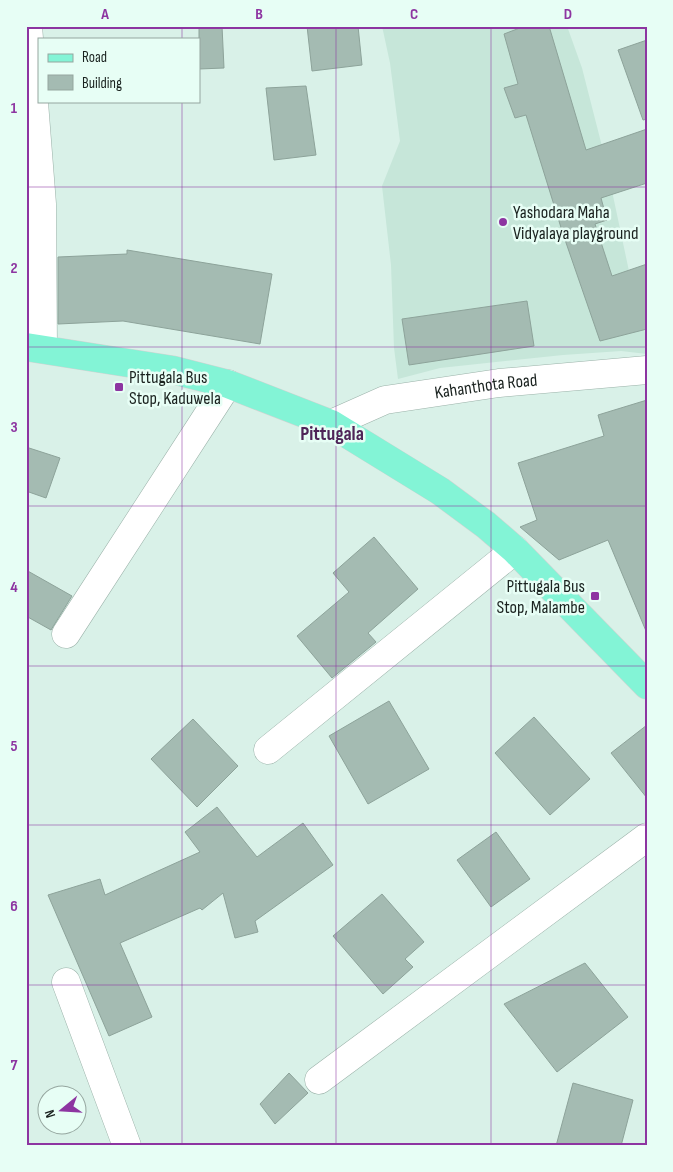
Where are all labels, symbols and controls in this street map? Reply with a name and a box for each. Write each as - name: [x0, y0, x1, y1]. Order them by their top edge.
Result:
- text: A: [100, 5, 109, 24]
- text: B: [255, 5, 263, 24]
- text: C: [410, 5, 418, 24]
- text: D: [564, 5, 572, 24]
- legend: [38, 38, 200, 102]
- text: Road: [82, 48, 107, 67]
- text: Building: [82, 74, 122, 93]
- text: 1: [11, 99, 18, 118]
- place label: Yashodara Maha Vidyalaya playground: [513, 202, 639, 244]
- marker: Yashodara Maha Vidyalaya playground: [497, 216, 509, 228]
- text: 2: [10, 259, 18, 278]
- place label: Pittugala Bus Stop, Kaduwela: [129, 367, 221, 409]
- street label: Kahanthota Road: [433, 369, 538, 403]
- marker: Pittugala Bus Stop, Kaduwela: [113, 381, 125, 393]
- text: 3: [10, 418, 18, 437]
- district label: Pittugala: [300, 422, 364, 446]
- place label: Pittugala Bus Stop, Malambe: [497, 576, 585, 618]
- text: 4: [10, 578, 18, 597]
- marker: Pittugala Bus Stop, Malambe: [589, 590, 601, 602]
- text: 5: [10, 737, 18, 756]
- text: 6: [10, 897, 18, 916]
- text: 7: [11, 1056, 18, 1075]
- north arrow: [38, 1084, 88, 1134]
- text: N: [41, 1108, 59, 1120]

